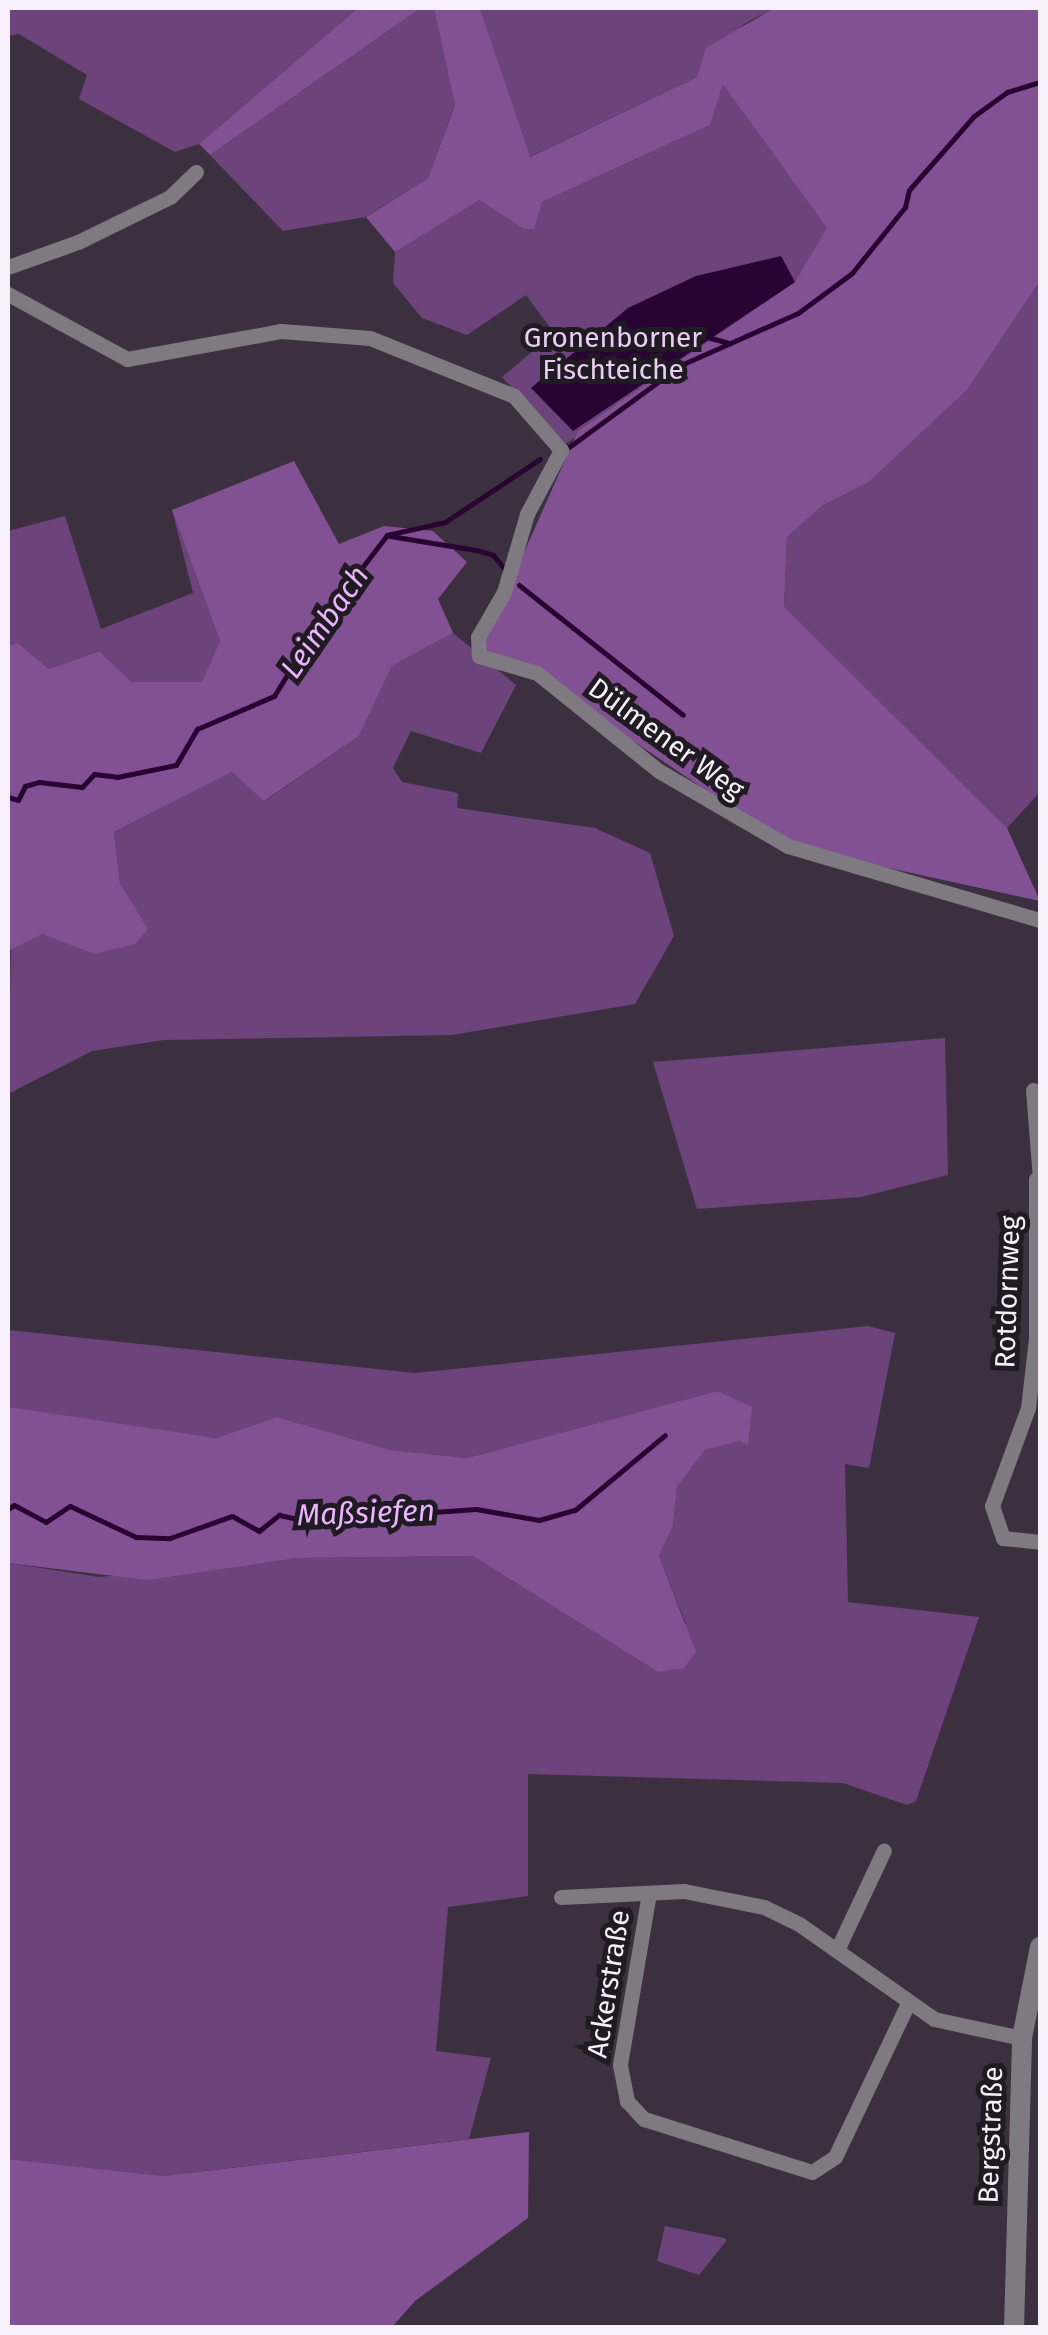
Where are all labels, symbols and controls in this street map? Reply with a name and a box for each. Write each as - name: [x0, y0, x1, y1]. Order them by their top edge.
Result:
- park label: Gronenborner Fischteiche: [524, 321, 702, 387]
- water label: Leimbach: [273, 559, 377, 685]
- street label: Dülmener Weg: [582, 671, 750, 807]
- street label: Rotdornweg: [989, 1215, 1027, 1369]
- water label: Maßsiefen: [296, 1493, 436, 1533]
- street label: Ackerstraße: [581, 1908, 637, 2060]
- street label: Bergstraße: [972, 2066, 1010, 2204]

